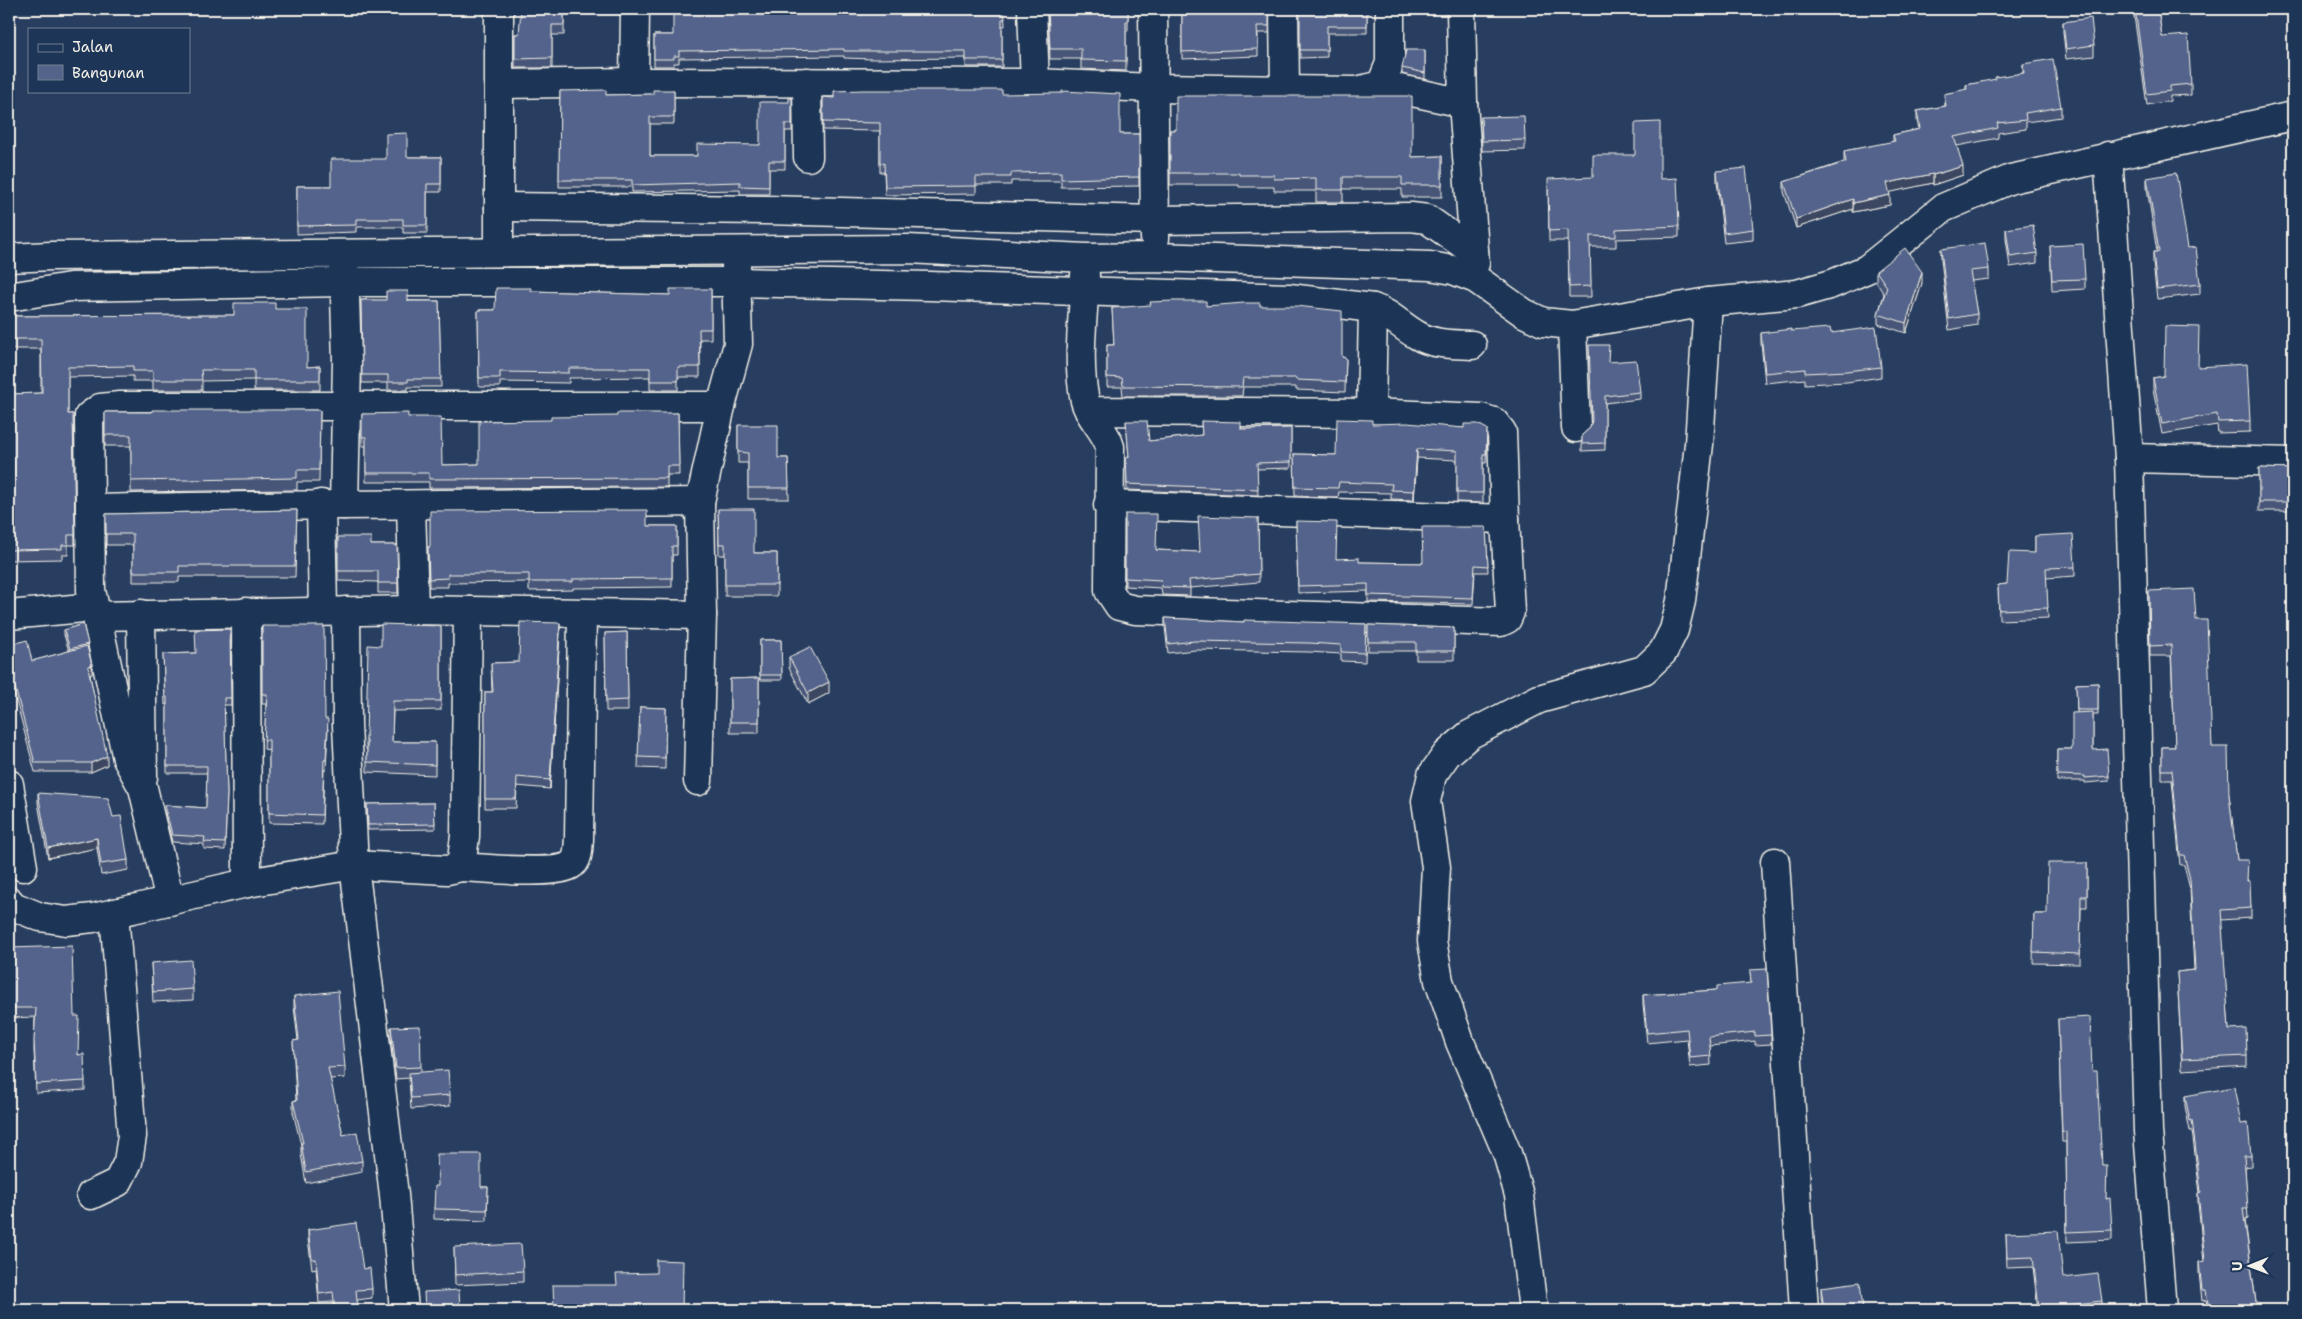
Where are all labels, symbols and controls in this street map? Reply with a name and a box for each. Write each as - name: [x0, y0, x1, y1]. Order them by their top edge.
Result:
- legend: [28, 28, 190, 92]
- text: Jalan: [72, 37, 113, 57]
- text: Bangunan: [72, 63, 144, 83]
- north arrow: [2224, 1242, 2274, 1292]
- text: U: [2228, 1261, 2246, 1271]

